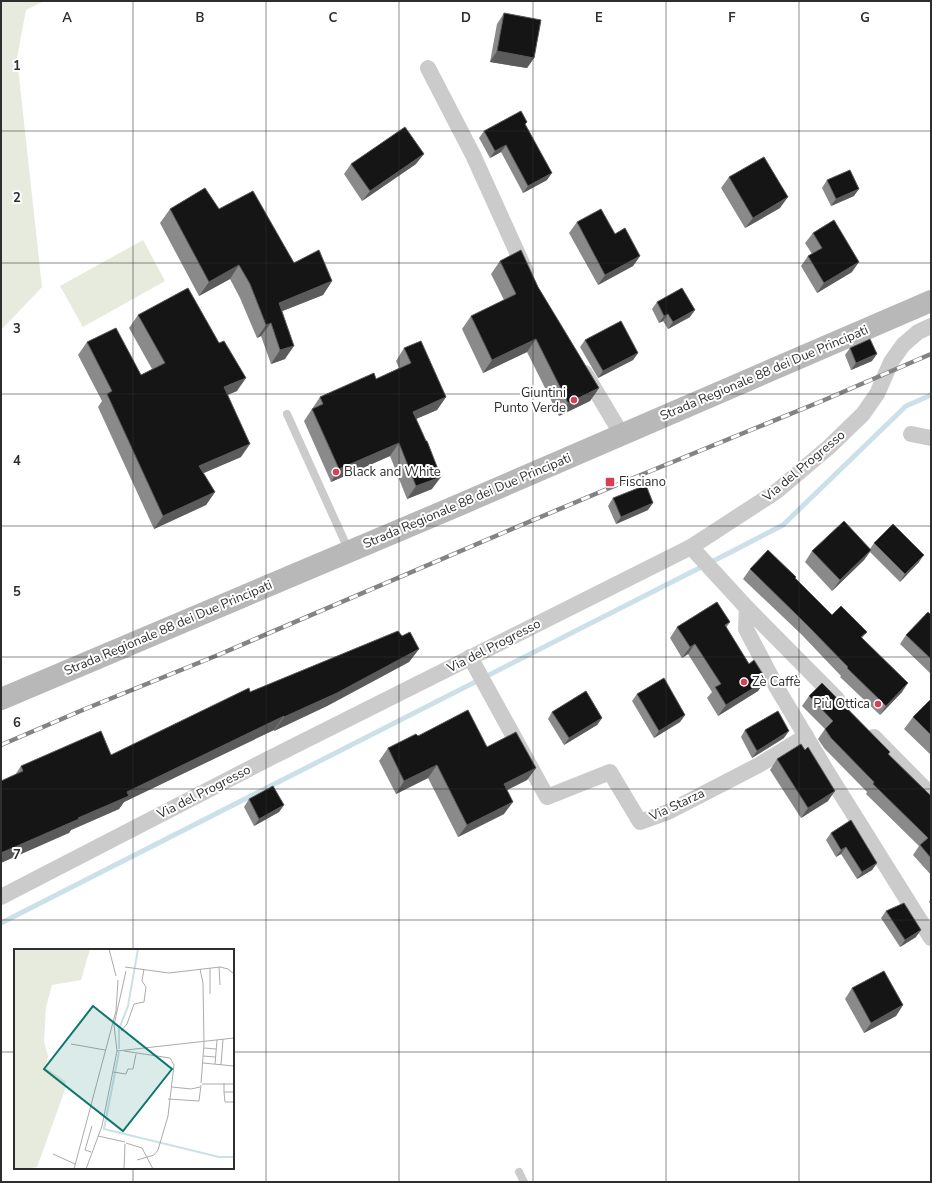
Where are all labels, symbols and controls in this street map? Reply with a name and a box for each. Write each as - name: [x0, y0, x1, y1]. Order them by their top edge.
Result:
- text: A: [62, 9, 72, 27]
- text: B: [196, 9, 205, 27]
- text: C: [329, 9, 338, 27]
- text: D: [461, 9, 471, 27]
- text: E: [595, 9, 603, 27]
- text: F: [728, 9, 736, 27]
- text: G: [860, 9, 870, 27]
- text: 1: [13, 57, 21, 75]
- text: 2: [13, 189, 21, 207]
- text: 3: [13, 320, 21, 338]
- street label: Strada Regionale 88 dei Due Principati: [657, 321, 871, 425]
- place label: Giuntini Punto Verde: [494, 384, 566, 417]
- marker: Giuntini Punto Verde: [569, 395, 579, 405]
- street label: Via del Progresso: [758, 426, 849, 507]
- street label: Strada Regionale 88 dei Due Principati: [360, 449, 574, 553]
- text: 4: [13, 452, 21, 470]
- place label: Black and White: [344, 463, 441, 481]
- marker: Black and White: [331, 467, 341, 477]
- place label: Fisciano: [619, 473, 666, 491]
- marker: Fisciano: [604, 476, 616, 488]
- street label: Strada Regionale 88 dei Due Principati: [61, 576, 275, 680]
- text: 5: [13, 583, 21, 601]
- street label: Via del Progresso: [443, 615, 544, 678]
- place label: Zè Caffè: [752, 673, 800, 691]
- marker: Zè Caffè: [739, 677, 749, 687]
- place label: Più Ottica: [813, 695, 870, 713]
- marker: Più Ottica: [873, 699, 883, 709]
- text: 6: [13, 714, 21, 732]
- street label: Via del Progresso: [153, 761, 254, 824]
- street label: Via Starza: [645, 784, 708, 826]
- text: 7: [13, 846, 21, 864]
- inset map: [14, 949, 234, 1169]

